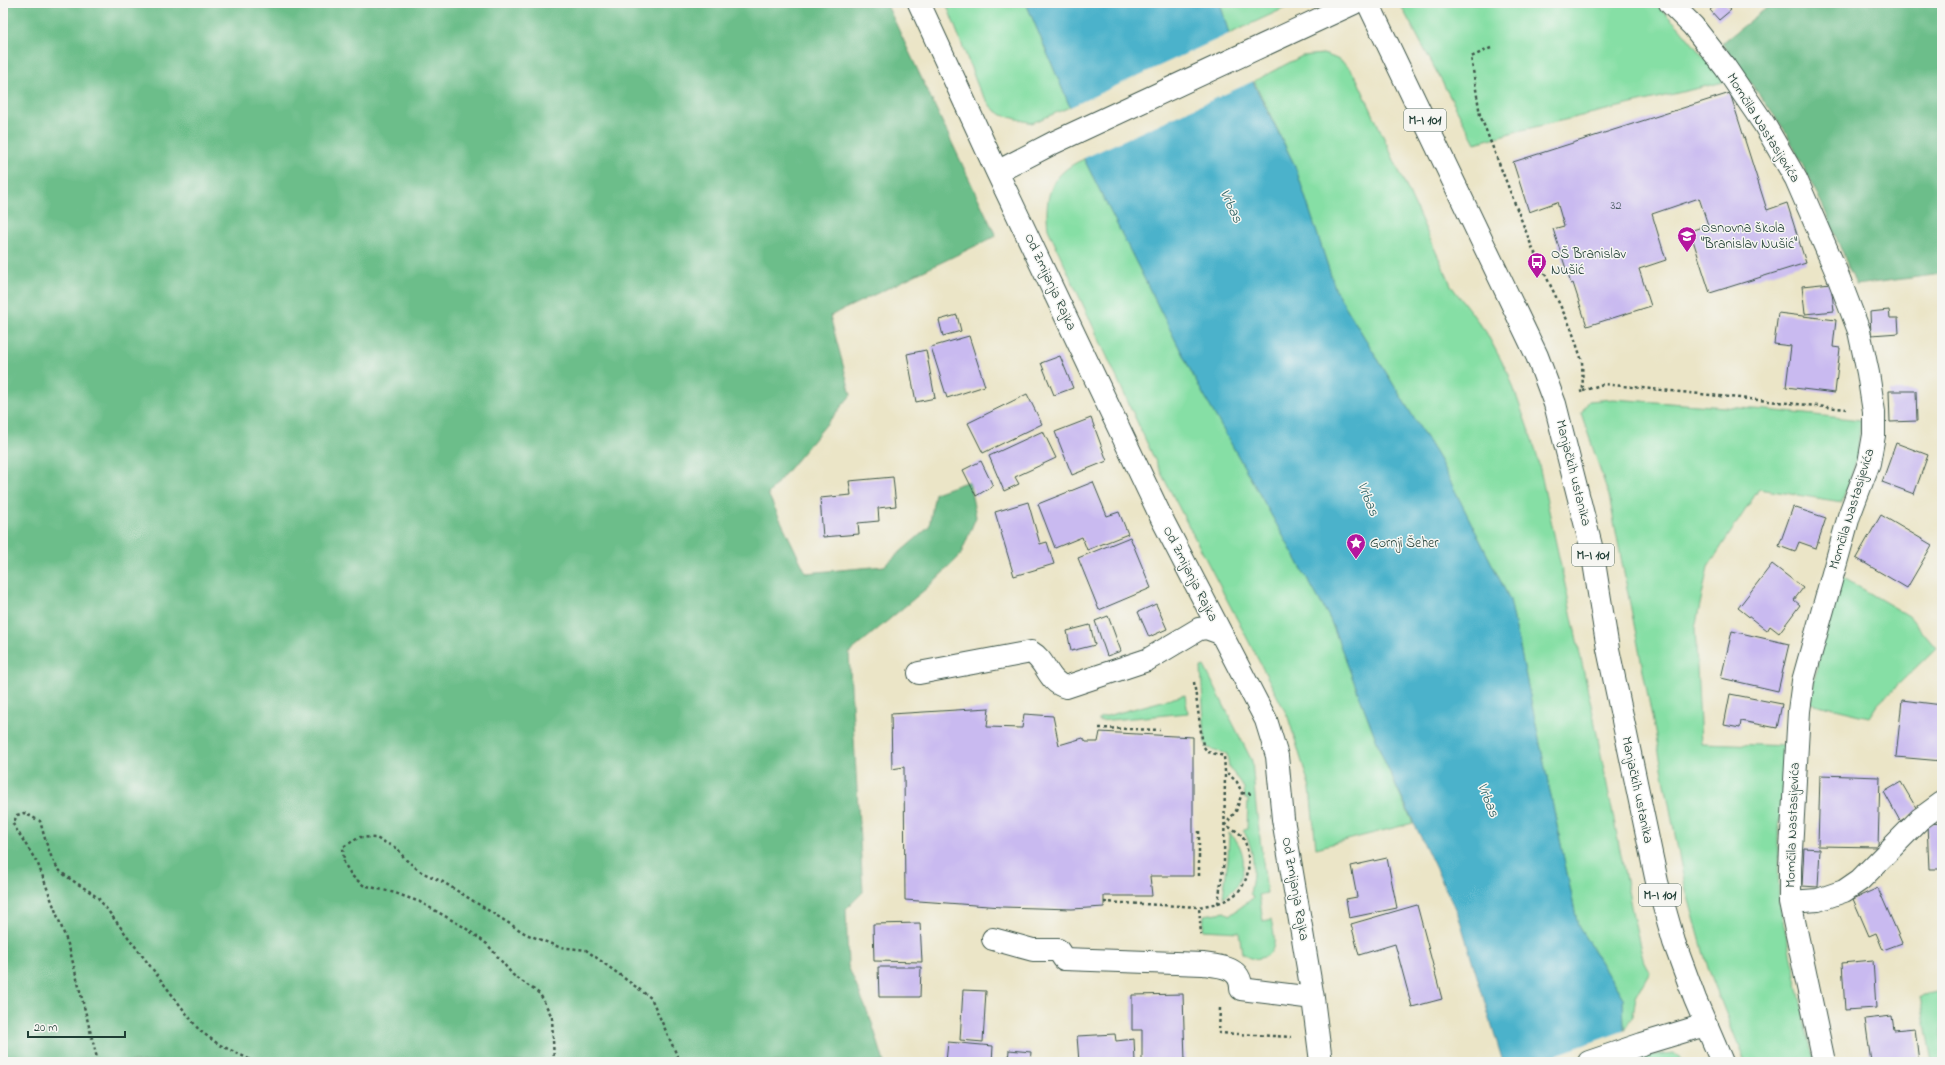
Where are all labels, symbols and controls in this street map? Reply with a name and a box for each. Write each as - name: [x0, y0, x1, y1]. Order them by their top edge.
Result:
- street label: Momčila Nastasijevića: [1721, 69, 1805, 187]
- road number: M-I 101: [1404, 109, 1446, 131]
- water label: Vrbas: [1214, 185, 1249, 227]
- house number: 32: [1611, 197, 1621, 215]
- place label: Osnovna škola "Branislav Nušić": [1701, 218, 1798, 255]
- school or university icon: Osnovna škola "Branislav Nušić": [1676, 225, 1698, 253]
- street label: Od Zmijanja Rajka: [1018, 230, 1082, 334]
- place label: OŠ Branislav Nušić: [1551, 244, 1626, 281]
- bus stop icon: OŠ Branislav Nušić: [1526, 251, 1548, 279]
- street label: Manjačkih ustanika: [1550, 418, 1596, 528]
- street label: Momčila Nastasijevića: [1824, 446, 1880, 572]
- water label: Vrbas: [1351, 478, 1385, 520]
- street label: Od Zmijanja Rajka: [1157, 523, 1223, 625]
- place icon: Gornji Šeher: [1345, 532, 1367, 560]
- place label: Gornji Šeher: [1370, 533, 1439, 554]
- road number: M-I 101: [1572, 544, 1614, 566]
- street label: Manjačkih ustanika: [1615, 735, 1659, 845]
- street label: Momčila Nastasijevića: [1780, 762, 1806, 888]
- water label: Vrbas: [1471, 779, 1505, 821]
- street label: Od Zmijanja Rajka: [1276, 836, 1314, 942]
- road number: M-I 101: [1639, 884, 1681, 906]
- scale bar: [28, 1013, 125, 1039]
- text: 20 m: [34, 1019, 57, 1037]

